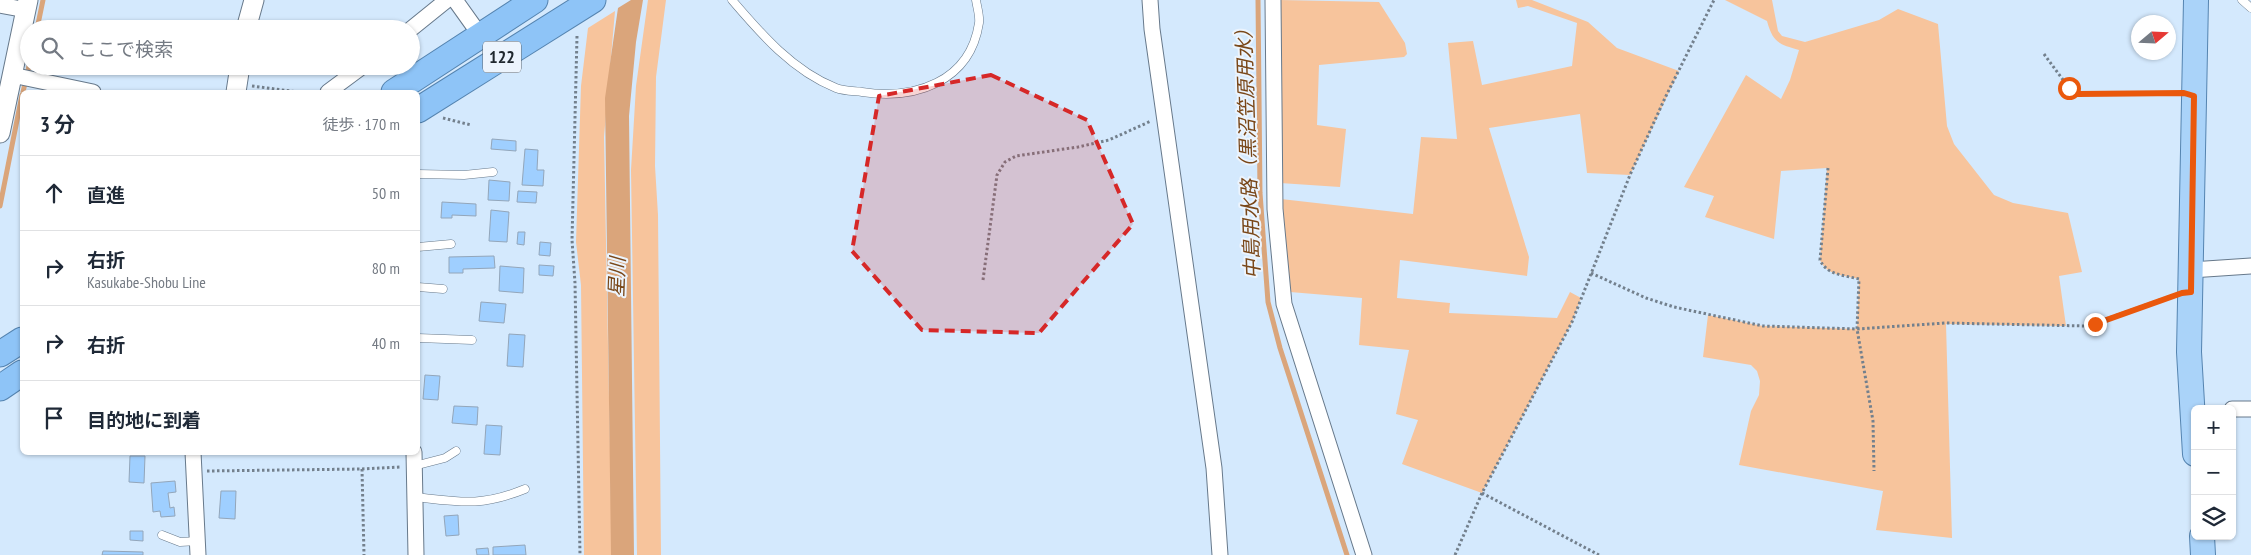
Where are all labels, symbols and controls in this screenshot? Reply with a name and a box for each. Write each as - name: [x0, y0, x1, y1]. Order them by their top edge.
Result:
- north arrow: [2131, 15, 2176, 60]
- water label: 中島用水路（黒沼笠原用水）: [1230, 19, 1266, 279]
- search box: [20, 20, 420, 75]
- icon: search: [38, 34, 66, 62]
- text: ここで検索: [78, 37, 173, 61]
- road number: 122: [483, 42, 521, 72]
- route start: [2058, 77, 2081, 100]
- text: 3 分: [40, 111, 75, 138]
- text: 徒歩 · 170 m: [322, 114, 400, 134]
- icon: ahead: [40, 179, 68, 207]
- text: 直進: [87, 183, 125, 207]
- text: 50 m: [372, 183, 400, 203]
- text: 右折: [87, 248, 125, 272]
- icon: right: [40, 254, 68, 282]
- water label: 星川: [603, 255, 631, 297]
- text: 80 m: [372, 258, 400, 278]
- text: Kasukabe-Shobu Line: [87, 272, 206, 292]
- route end: [2084, 313, 2107, 336]
- icon: right: [40, 329, 68, 357]
- text: 右折: [87, 333, 125, 357]
- text: 40 m: [372, 333, 400, 353]
- icon: arrive: [40, 404, 68, 432]
- map controls: [2191, 405, 2236, 540]
- button: +: [2191, 405, 2236, 450]
- text: 目的地に到着: [87, 408, 201, 432]
- button: −: [2191, 450, 2236, 495]
- button: layers: [2191, 495, 2236, 540]

